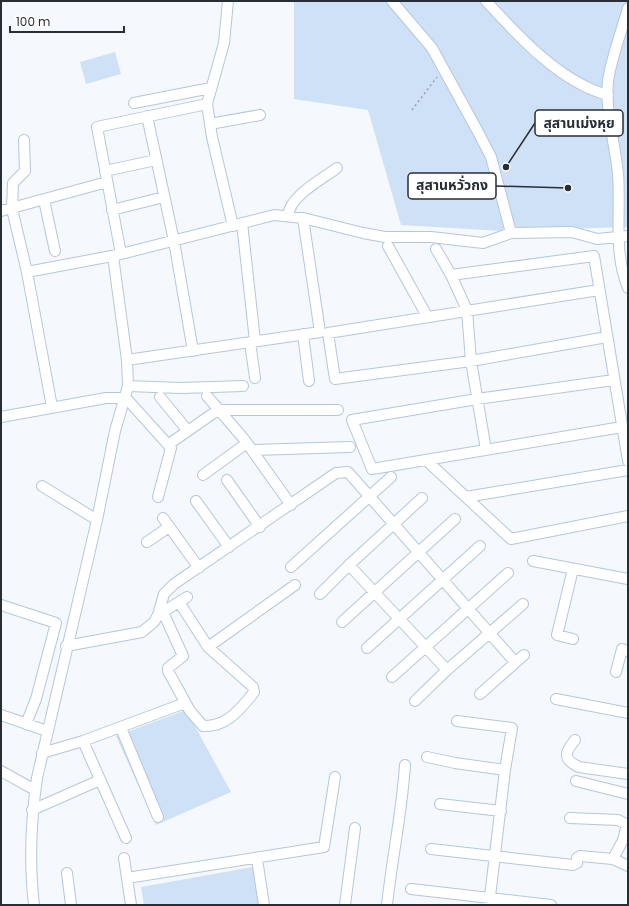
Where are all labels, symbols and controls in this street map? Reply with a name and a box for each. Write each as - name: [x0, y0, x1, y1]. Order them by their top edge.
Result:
- scale bar: [10, 8, 124, 34]
- text: 100 m: [16, 13, 50, 30]
- callout: สุสานเม่งหุย: [535, 110, 623, 136]
- text: สุสานเม่งหุย: [543, 113, 615, 133]
- callout: สุสานหวั่วกง: [408, 173, 496, 199]
- text: สุสานหวั่วกง: [416, 175, 488, 195]

